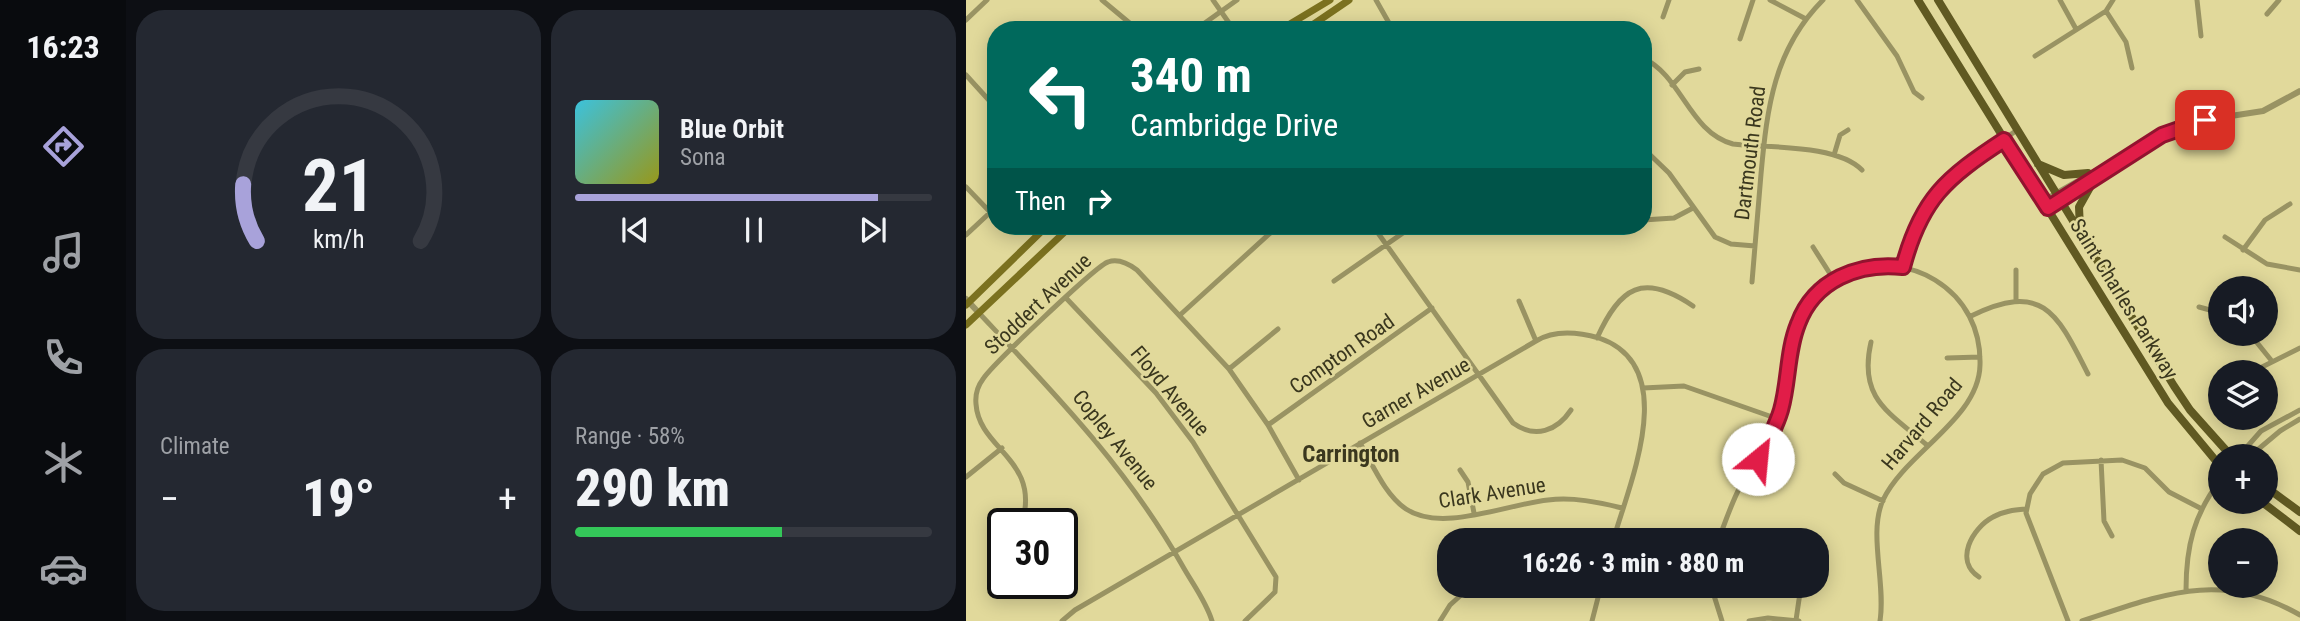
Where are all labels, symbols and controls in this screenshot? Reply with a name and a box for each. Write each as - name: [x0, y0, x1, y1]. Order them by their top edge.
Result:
- text: 16:23: [26, 28, 100, 66]
- text: 340 m: [1130, 47, 1252, 104]
- icon: left: [1015, 49, 1106, 140]
- street label: Dartmouth Road: [1730, 85, 1770, 221]
- pin: [2175, 90, 2235, 150]
- icon: arrive: [2186, 101, 2224, 139]
- text: Cambridge Drive: [1130, 106, 1338, 144]
- text: Blue Orbit: [680, 114, 784, 144]
- icon: directions: [39, 122, 88, 171]
- text: 21: [302, 143, 375, 229]
- text: Sona: [680, 144, 726, 171]
- icon: right: [1080, 182, 1118, 220]
- text: Then: [1015, 186, 1066, 216]
- icon: previous: [616, 211, 654, 249]
- icon: pause: [735, 211, 773, 249]
- icon: next: [854, 211, 892, 249]
- street label: Saint Charles Parkway: [2065, 214, 2183, 384]
- text: km/h: [313, 225, 364, 254]
- icon: music: [39, 228, 88, 277]
- street label: Stoddert Avenue: [980, 249, 1096, 359]
- map controls: [2208, 276, 2278, 598]
- button: sound: [2208, 276, 2278, 346]
- street label: Compton Road: [1285, 309, 1399, 399]
- icon: phone: [39, 333, 88, 382]
- street label: Floyd Avenue: [1126, 341, 1215, 441]
- street label: Garner Avenue: [1358, 352, 1474, 434]
- button: layers: [2208, 360, 2278, 430]
- street label: Harvard Road: [1877, 373, 1967, 475]
- street label: Copley Avenue: [1067, 385, 1163, 495]
- position arrow: [1721, 422, 1795, 496]
- text: Range · 58%: [575, 423, 685, 450]
- text: Climate: [160, 433, 230, 460]
- icon: climate: [39, 438, 88, 487]
- district label: Carrington: [1302, 441, 1400, 468]
- button: +: [2208, 444, 2278, 514]
- text: 290 km: [575, 458, 730, 519]
- text: 19°: [302, 468, 375, 529]
- street label: Clark Avenue: [1437, 473, 1547, 513]
- text: −: [160, 477, 179, 521]
- text: +: [498, 477, 517, 521]
- speed limit sign: 30: [987, 508, 1078, 599]
- button: −: [2208, 528, 2278, 598]
- icon: car: [39, 544, 88, 593]
- text: 16:26 · 3 min · 880 m: [1522, 548, 1744, 578]

